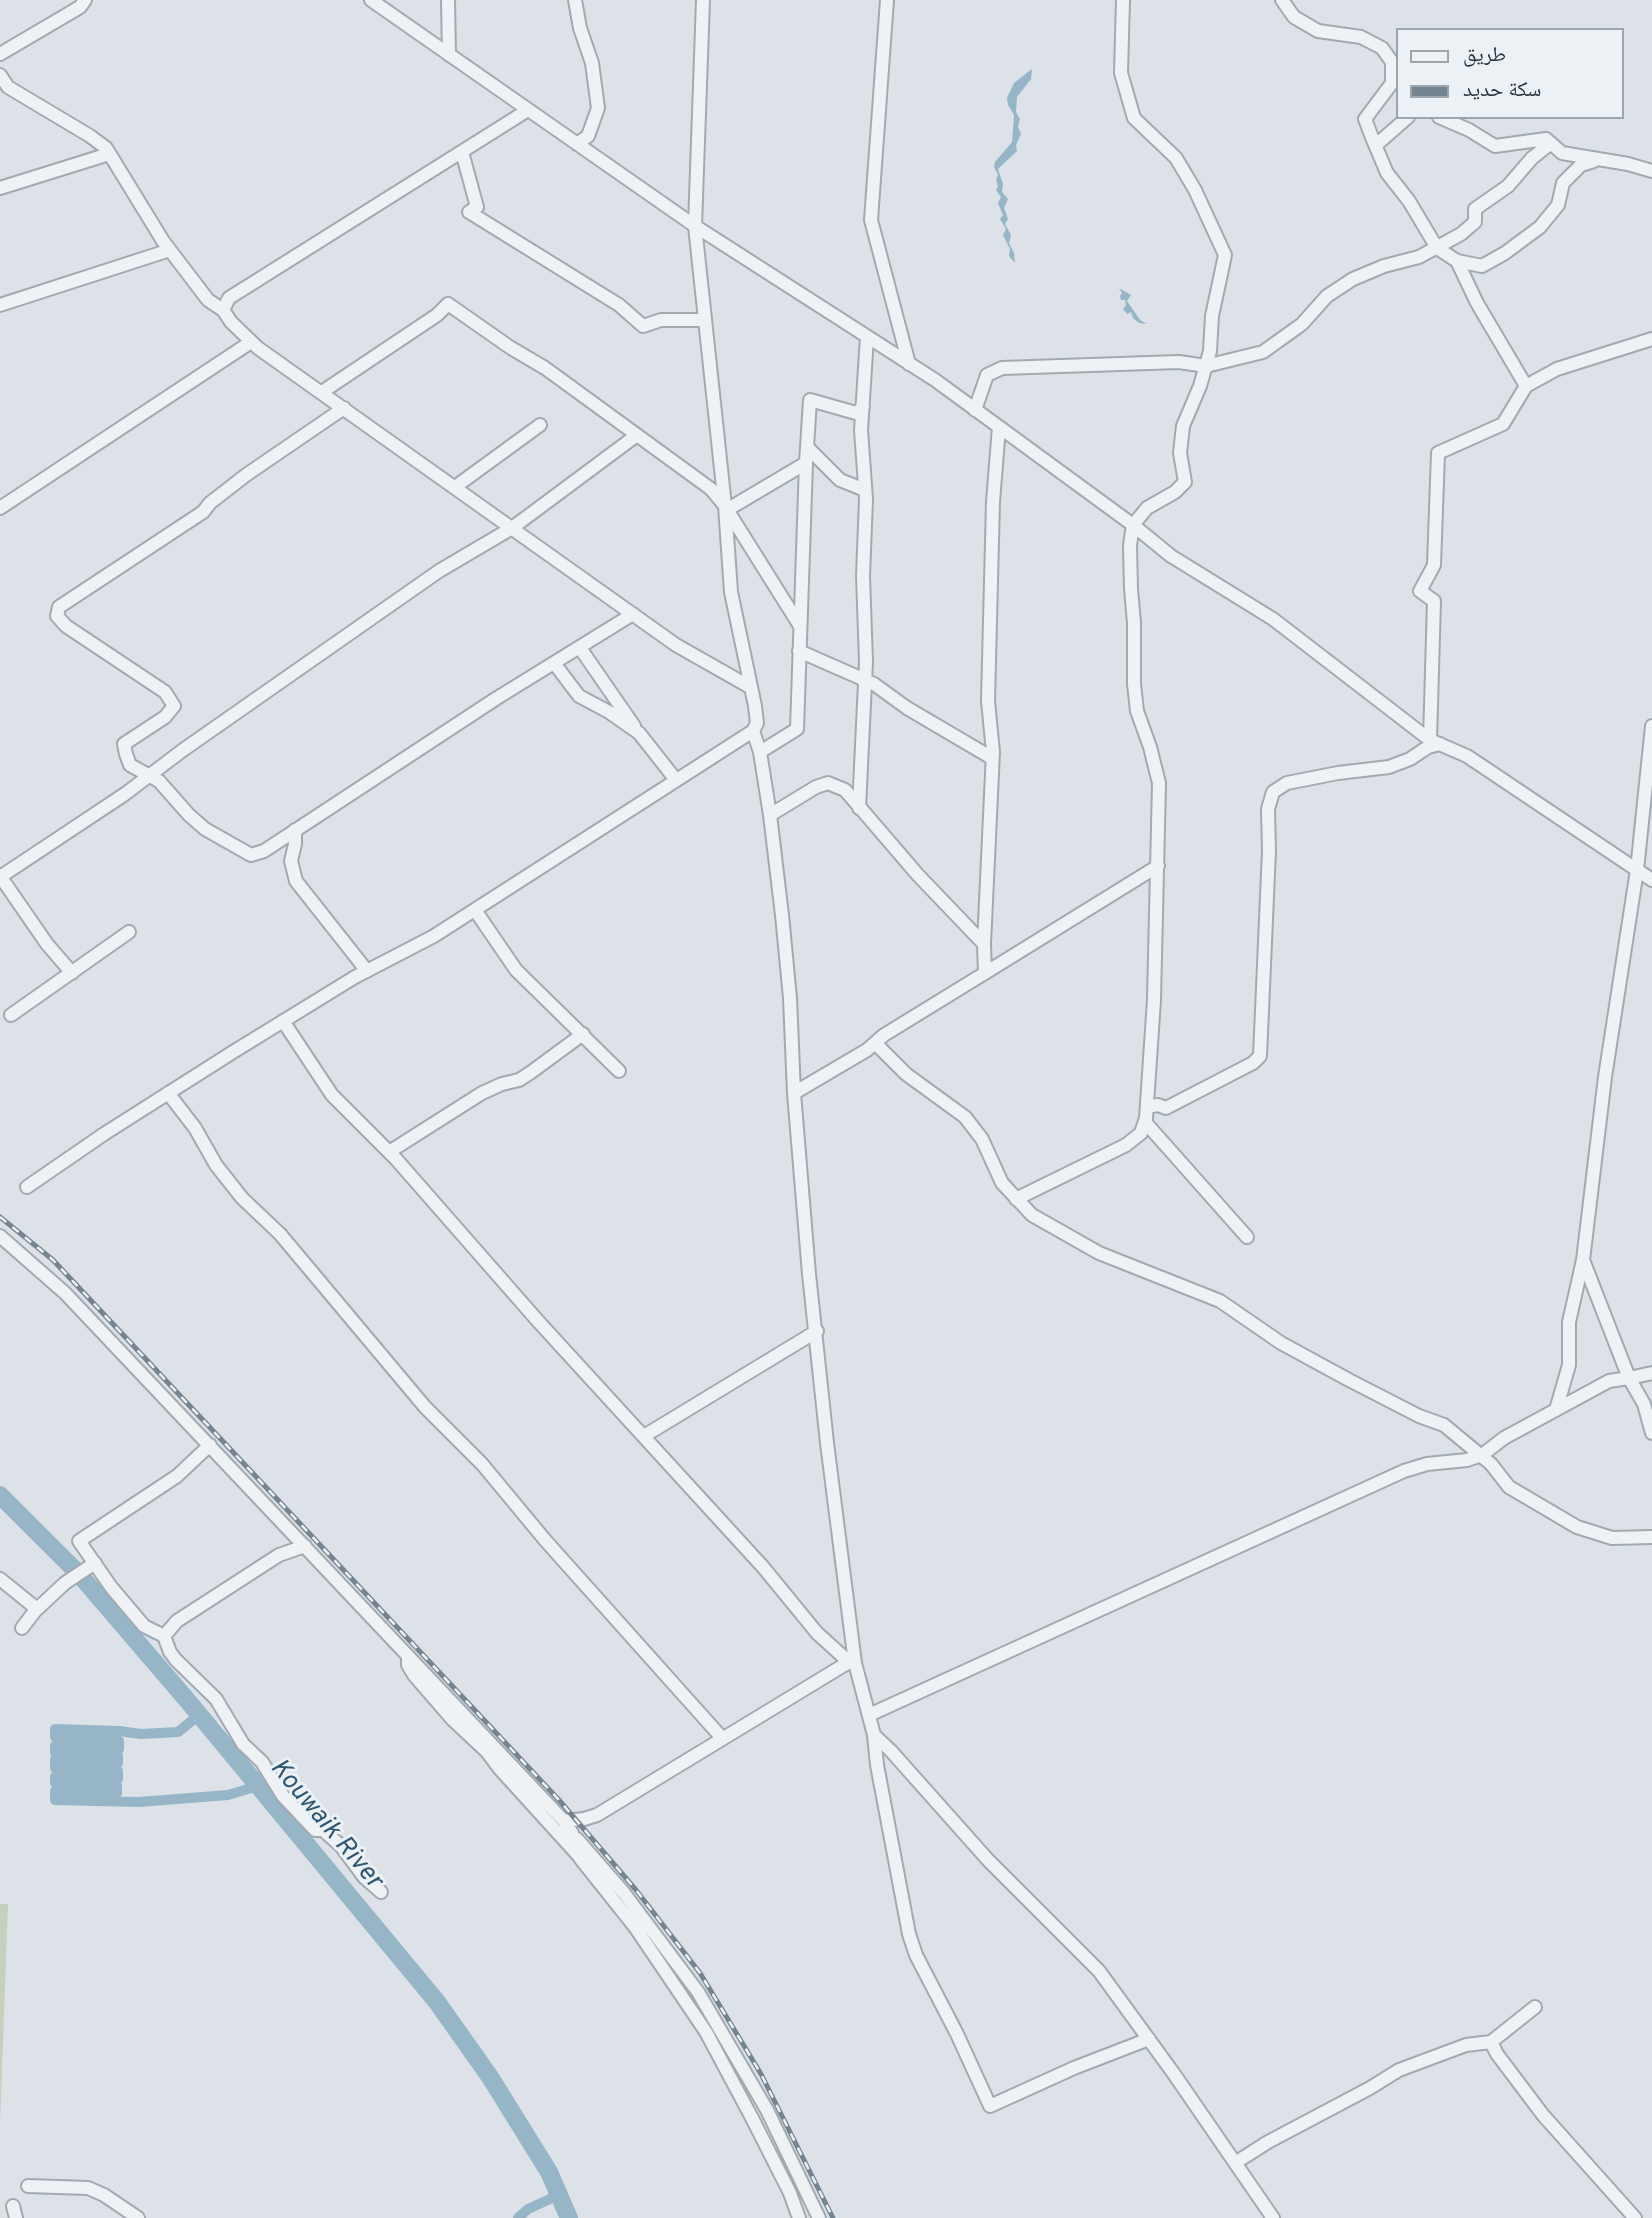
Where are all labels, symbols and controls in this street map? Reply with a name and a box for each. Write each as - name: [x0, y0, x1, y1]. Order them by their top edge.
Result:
- legend: [1396, 28, 1624, 119]
- text: طريق: [1463, 42, 1506, 69]
- text: سكة حديد: [1463, 77, 1541, 104]
- water label: Kouwaik River: [262, 1754, 388, 1896]

